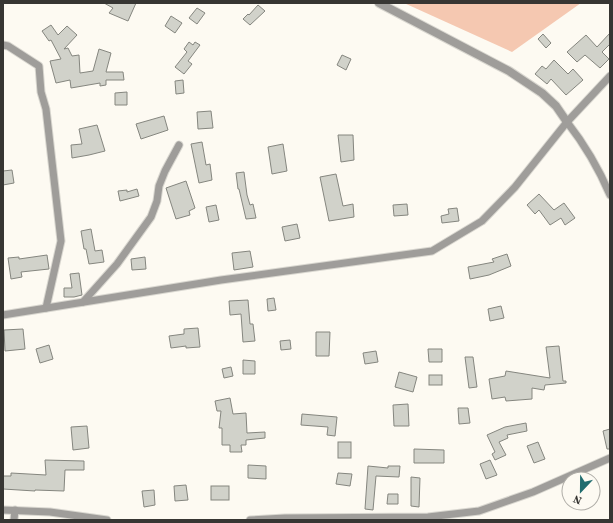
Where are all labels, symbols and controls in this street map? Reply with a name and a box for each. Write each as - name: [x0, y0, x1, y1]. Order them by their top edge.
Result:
- north arrow: [561, 471, 601, 511]
- text: N: [571, 491, 584, 508]

